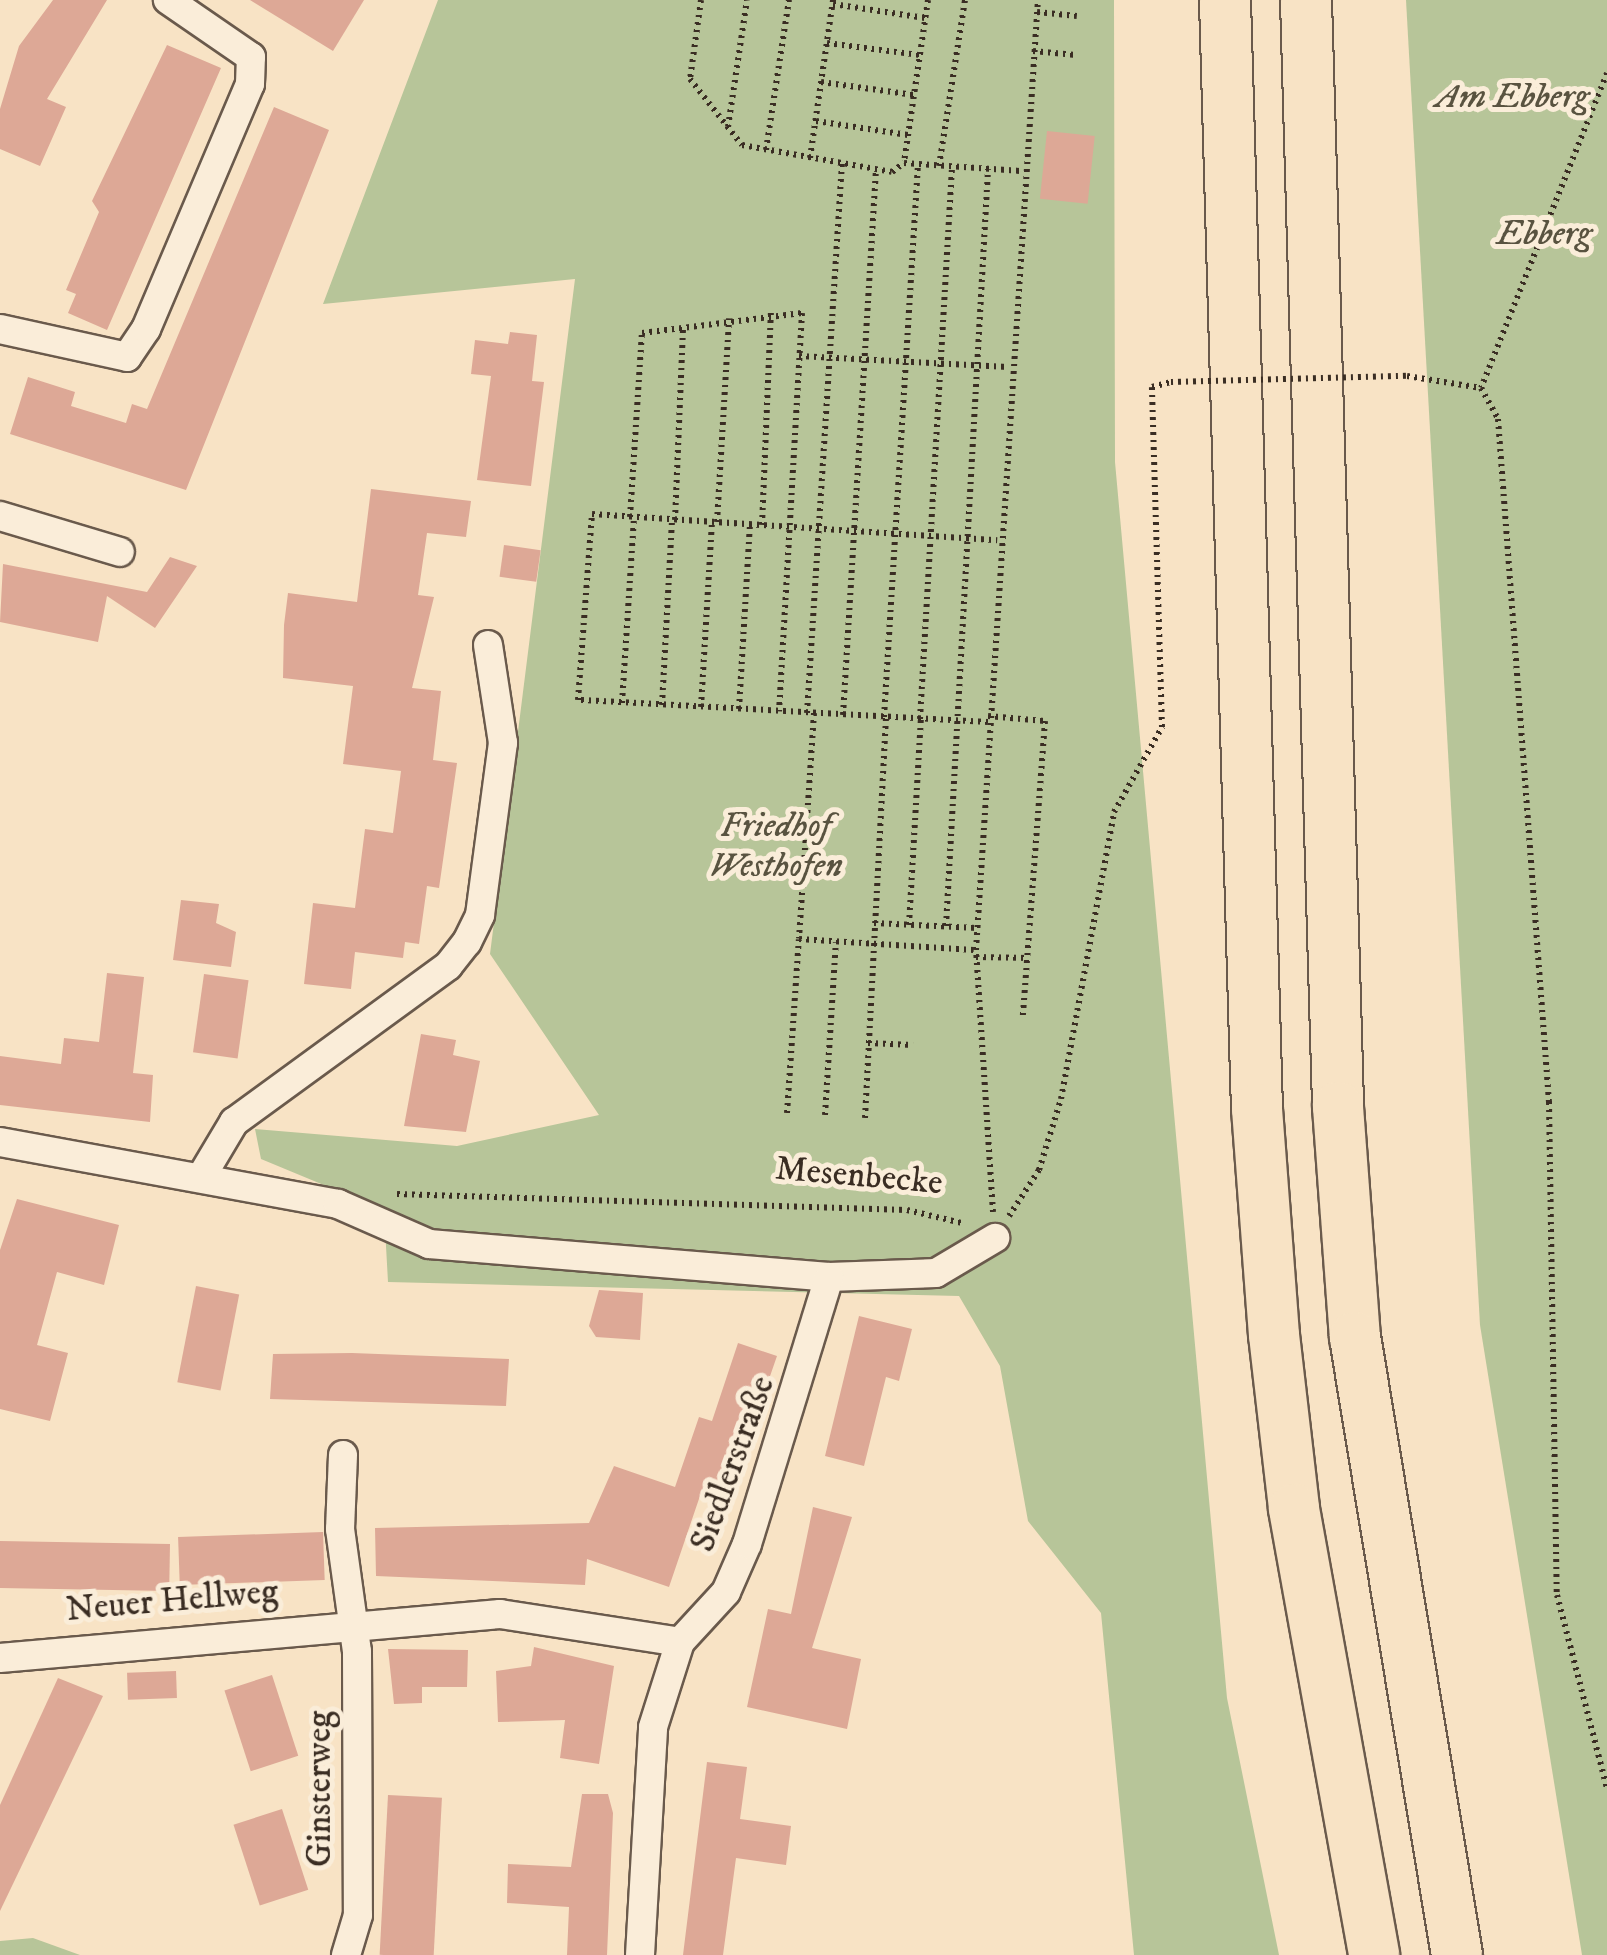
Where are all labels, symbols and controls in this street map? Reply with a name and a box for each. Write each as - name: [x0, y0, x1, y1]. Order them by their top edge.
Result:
- park label: Am Ebberg: [1436, 76, 1588, 118]
- park label: Ebberg: [1497, 213, 1591, 255]
- park label: Friedhof Westhofen: [709, 805, 843, 887]
- street label: Mesenbecke: [774, 1148, 944, 1204]
- street label: Siedlerstraße: [682, 1371, 784, 1557]
- street label: Neuer Hellweg: [64, 1571, 280, 1631]
- street label: Ginsterweg: [299, 1711, 341, 1867]

